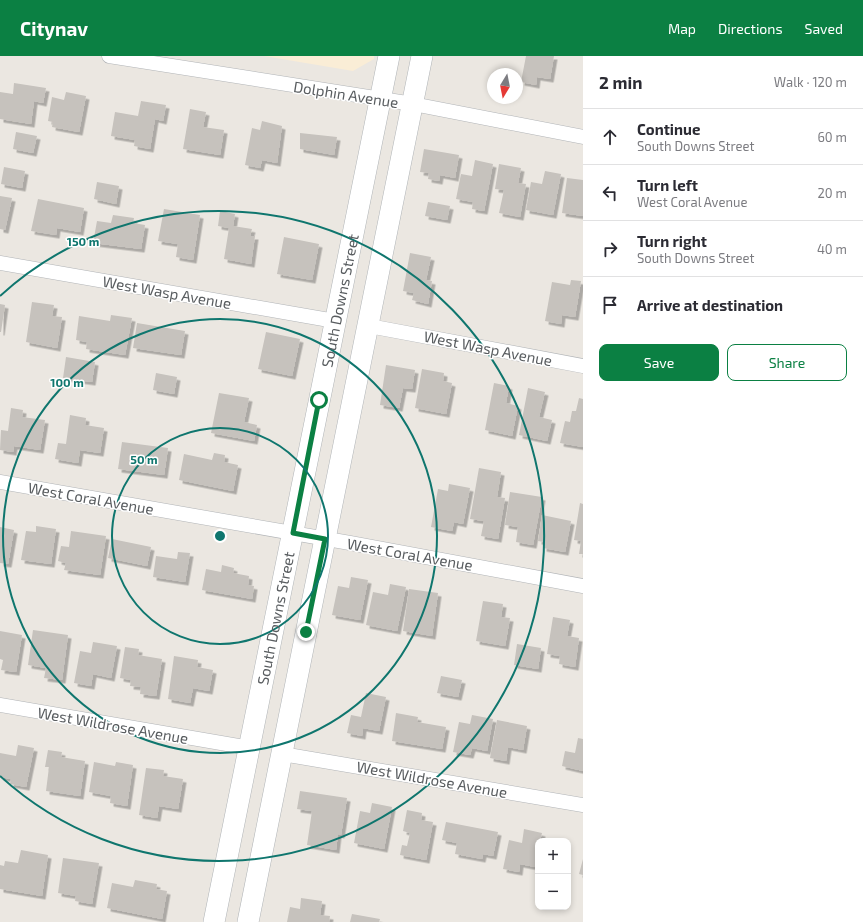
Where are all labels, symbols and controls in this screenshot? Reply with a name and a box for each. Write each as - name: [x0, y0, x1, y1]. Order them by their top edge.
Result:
- text: Citynav: [20, 17, 88, 40]
- text: Map: [668, 20, 696, 37]
- text: Directions: [718, 20, 783, 37]
- text: Saved: [805, 20, 843, 37]
- north arrow: [487, 68, 523, 104]
- text: 2 min: [599, 72, 642, 92]
- text: Walk · 120 m: [774, 74, 847, 90]
- street label: Dolphin Avenue: [292, 77, 400, 111]
- text: Continue: [637, 120, 700, 138]
- icon: ahead: [599, 126, 621, 148]
- text: 60 m: [817, 129, 847, 145]
- text: South Downs Street: [637, 138, 754, 154]
- text: Turn left: [637, 176, 698, 194]
- icon: left: [599, 182, 621, 204]
- text: 20 m: [818, 185, 847, 201]
- text: West Coral Avenue: [637, 194, 747, 210]
- street label: South Downs Street: [317, 232, 362, 369]
- text: Turn right: [637, 232, 707, 250]
- text: 150 m: [67, 234, 99, 248]
- icon: right: [599, 238, 621, 260]
- text: 40 m: [817, 241, 847, 257]
- text: South Downs Street: [637, 250, 754, 266]
- street label: West Wasp Avenue: [101, 272, 233, 312]
- icon: arrive: [599, 294, 621, 316]
- text: Arrive at destination: [637, 296, 783, 314]
- street label: West Wasp Avenue: [422, 327, 554, 369]
- button: Save: [599, 344, 719, 381]
- button: Share: [727, 344, 847, 381]
- text: 100 m: [50, 375, 84, 389]
- route start: [310, 391, 328, 409]
- text: 50 m: [130, 452, 158, 466]
- street label: West Coral Avenue: [27, 478, 155, 518]
- centre of rings: [213, 529, 227, 543]
- street label: West Coral Avenue: [346, 534, 474, 574]
- street label: South Downs Street: [253, 550, 298, 686]
- route end: [297, 623, 315, 641]
- street label: West Wildrose Avenue: [36, 703, 190, 747]
- street label: West Wildrose Avenue: [355, 757, 509, 801]
- map controls: [535, 838, 571, 910]
- button: +: [535, 838, 571, 874]
- button: −: [535, 874, 571, 910]

